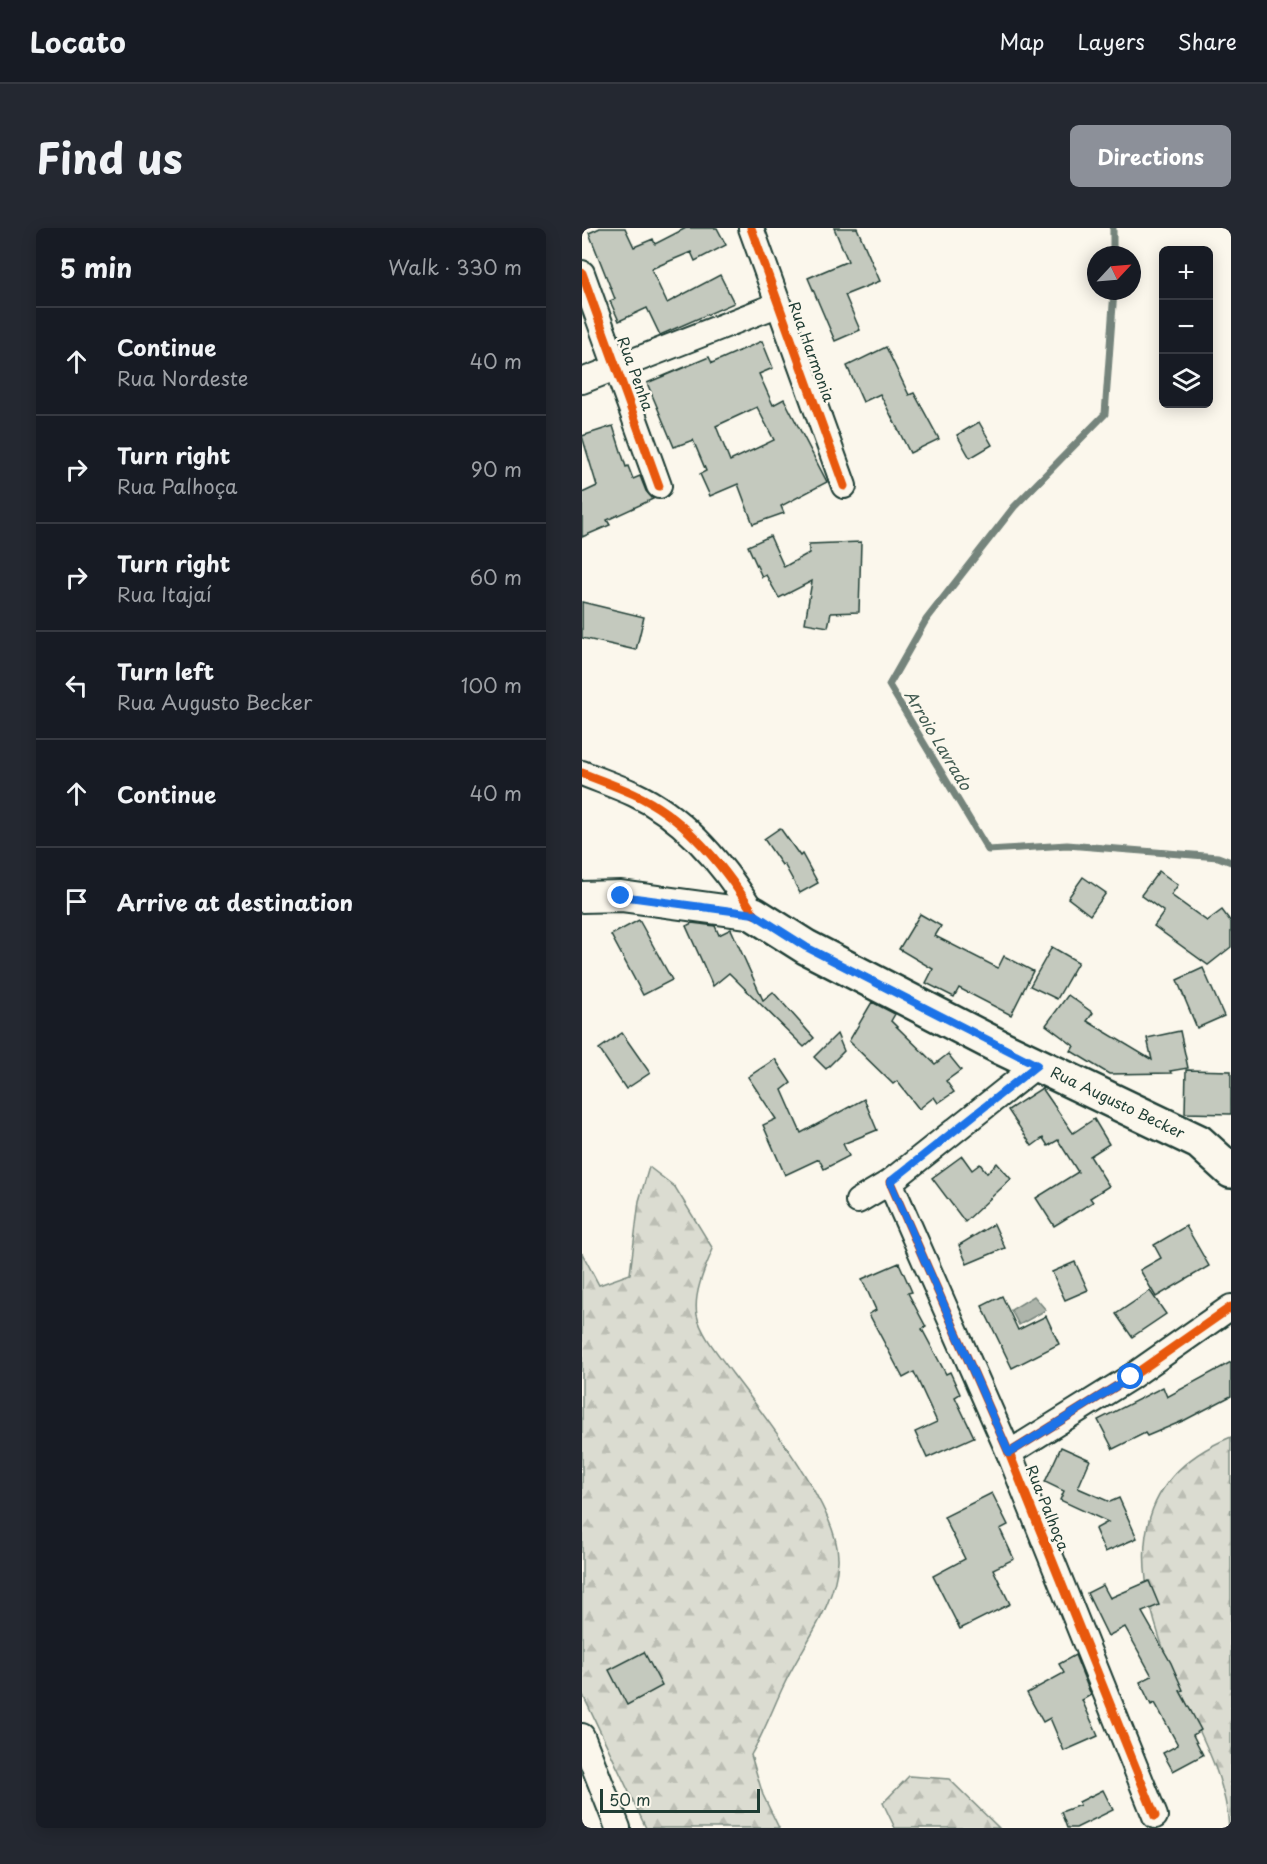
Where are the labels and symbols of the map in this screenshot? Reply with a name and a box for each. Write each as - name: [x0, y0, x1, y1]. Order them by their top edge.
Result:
- north arrow: [1087, 246, 1141, 300]
- street label: Rua Harmonia: [784, 298, 841, 406]
- street label: Rua Penha: [612, 333, 661, 414]
- water label: Arroio Lavrado: [899, 685, 979, 795]
- route end: [607, 882, 633, 908]
- street label: Rua Augusto Becker: [1047, 1060, 1189, 1144]
- route start: [1117, 1363, 1143, 1389]
- street label: Rua Palhoça: [1021, 1461, 1076, 1554]
- scale bar: [600, 1786, 760, 1814]

